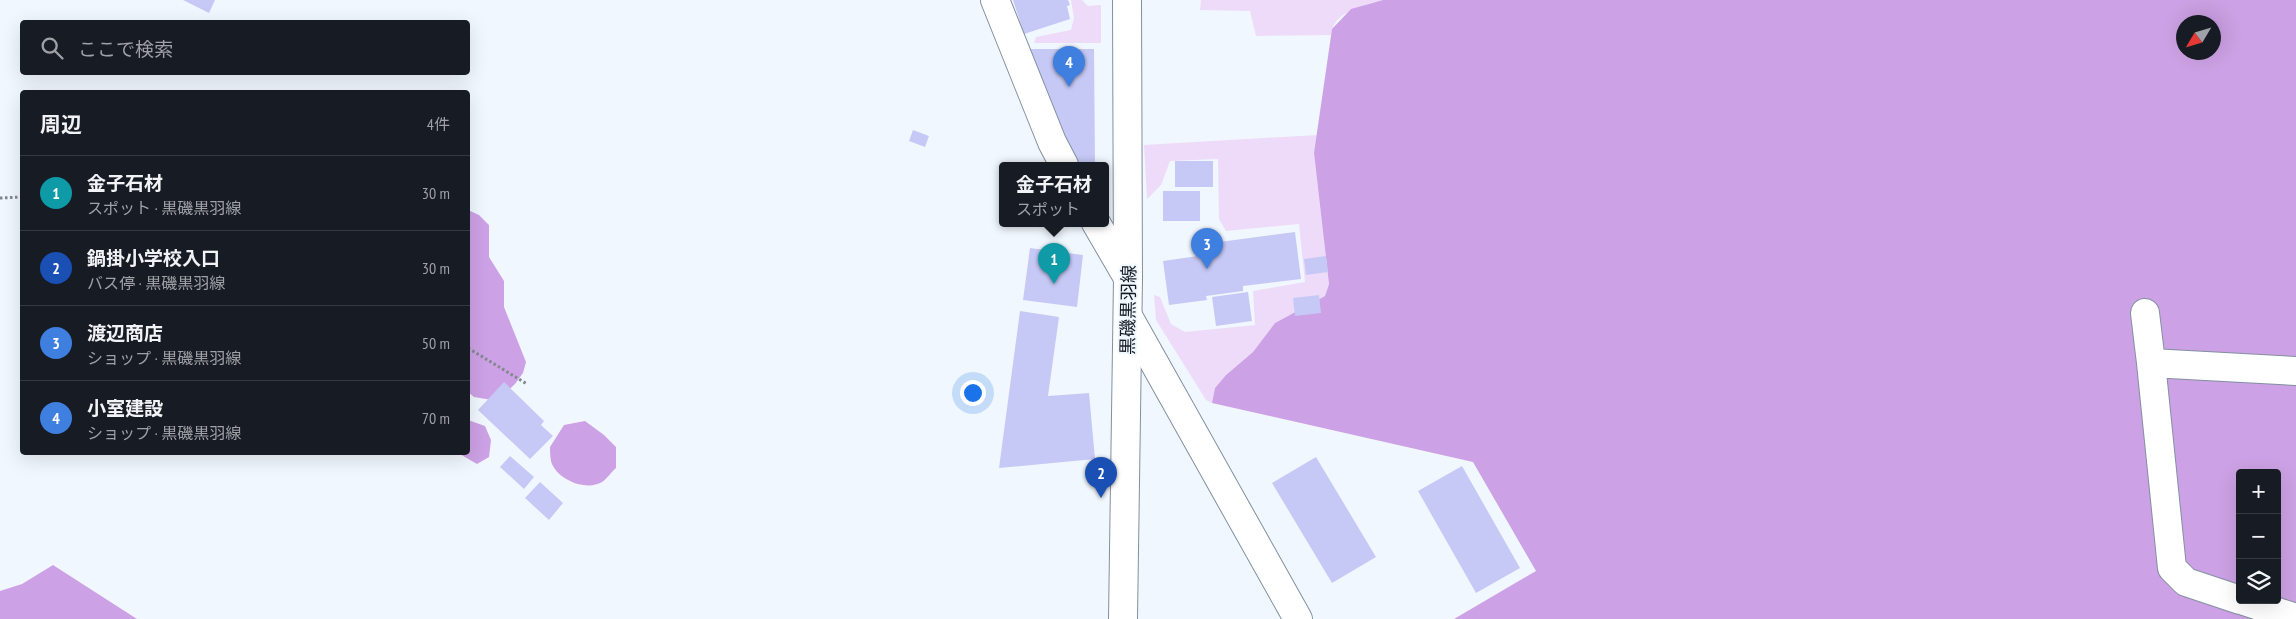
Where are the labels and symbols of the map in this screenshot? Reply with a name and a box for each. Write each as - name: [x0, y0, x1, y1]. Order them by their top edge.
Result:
- north arrow: [2176, 15, 2221, 60]
- pin: 4: [1053, 46, 1085, 87]
- pin: 3: [1191, 228, 1223, 269]
- pin: 1: [1038, 243, 1070, 284]
- street label: 黒磯黒羽線: [1116, 265, 1140, 355]
- your location: [960, 380, 986, 406]
- pin: 2: [1085, 457, 1117, 498]

